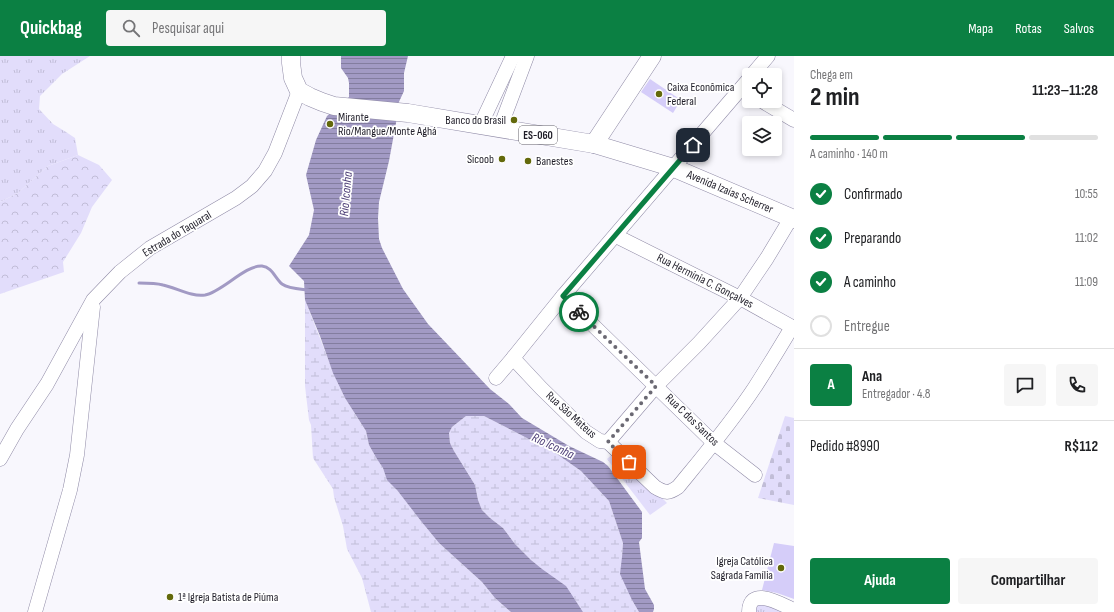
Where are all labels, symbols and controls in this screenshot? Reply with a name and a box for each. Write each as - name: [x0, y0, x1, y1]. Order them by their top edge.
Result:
- search box: [106, 10, 386, 46]
- text: Quickbag: [20, 17, 82, 40]
- icon: search: [120, 17, 142, 39]
- text: Pesquisar aqui: [152, 19, 224, 38]
- text: Mapa: [968, 20, 993, 37]
- text: Rotas: [1015, 20, 1042, 37]
- text: Salvos: [1064, 20, 1094, 37]
- text: Chega em: [810, 67, 853, 83]
- map controls: [742, 68, 782, 156]
- button: locate: [742, 68, 782, 108]
- place label: Caixa Econômica Federal: [667, 80, 735, 109]
- text: 11:23–11:28: [1032, 81, 1098, 100]
- text: 2 min: [810, 82, 860, 113]
- marker: Caixa Econômica Federal: [654, 89, 664, 99]
- place label: Mirante Rio/Mangue/Monte Aghá: [338, 110, 437, 139]
- place label: Banco do Brasil: [445, 113, 506, 128]
- marker: Banco do Brasil: [509, 115, 519, 125]
- button: layers: [742, 116, 782, 156]
- marker: Mirante Rio/Mangue/Monte Aghá: [325, 119, 335, 129]
- road number: ES-060: [519, 126, 557, 144]
- pin: [676, 128, 710, 162]
- icon: home: [682, 134, 704, 156]
- text: A caminho · 140 m: [810, 146, 888, 162]
- place label: Sicoob: [467, 152, 494, 167]
- marker: Sicoob: [497, 154, 507, 164]
- place label: Banestes: [536, 154, 573, 169]
- marker: Banestes: [523, 156, 533, 166]
- street label: Avenida Izaías Scherrer: [684, 167, 776, 217]
- water label: Rio Iconha: [336, 170, 356, 217]
- icon: check: [810, 183, 832, 205]
- text: Confirmado: [844, 185, 903, 204]
- text: 10:55: [1075, 186, 1098, 202]
- street label: Estrada do Taquaral: [140, 208, 214, 260]
- icon: check: [810, 227, 832, 249]
- text: Preparando: [844, 229, 901, 248]
- text: 11:02: [1075, 230, 1098, 246]
- street label: Rua Herminia C. Gonçalves: [654, 250, 756, 312]
- icon: check: [810, 271, 832, 293]
- text: A caminho: [844, 273, 896, 292]
- text: 11:09: [1075, 274, 1098, 290]
- courier: [559, 292, 599, 332]
- icon: bike: [568, 301, 590, 323]
- text: Entregue: [844, 317, 890, 336]
- button: chat: [1004, 364, 1046, 406]
- button: phone: [1056, 364, 1098, 406]
- text: Ana: [862, 367, 882, 386]
- text: A: [827, 375, 835, 394]
- text: Entregador · 4.8: [862, 386, 931, 402]
- street label: Rua São Mateus: [542, 388, 600, 442]
- street label: Rua C dos Santos: [662, 391, 722, 449]
- water label: Rio Iconha: [529, 429, 577, 463]
- text: Pedido #8990: [810, 437, 880, 456]
- text: R$112: [1064, 437, 1098, 456]
- pin: [612, 445, 646, 479]
- icon: bag: [618, 451, 640, 473]
- place label: Igreja Católica Sagrada Família: [711, 554, 773, 583]
- button: Ajuda: [810, 558, 950, 604]
- button: Compartilhar: [958, 558, 1098, 604]
- marker: Igreja Católica Sagrada Família: [776, 563, 786, 573]
- place label: 1ª Igreja Batista de Piúma: [178, 590, 279, 605]
- marker: 1ª Igreja Batista de Piúma: [165, 592, 175, 602]

